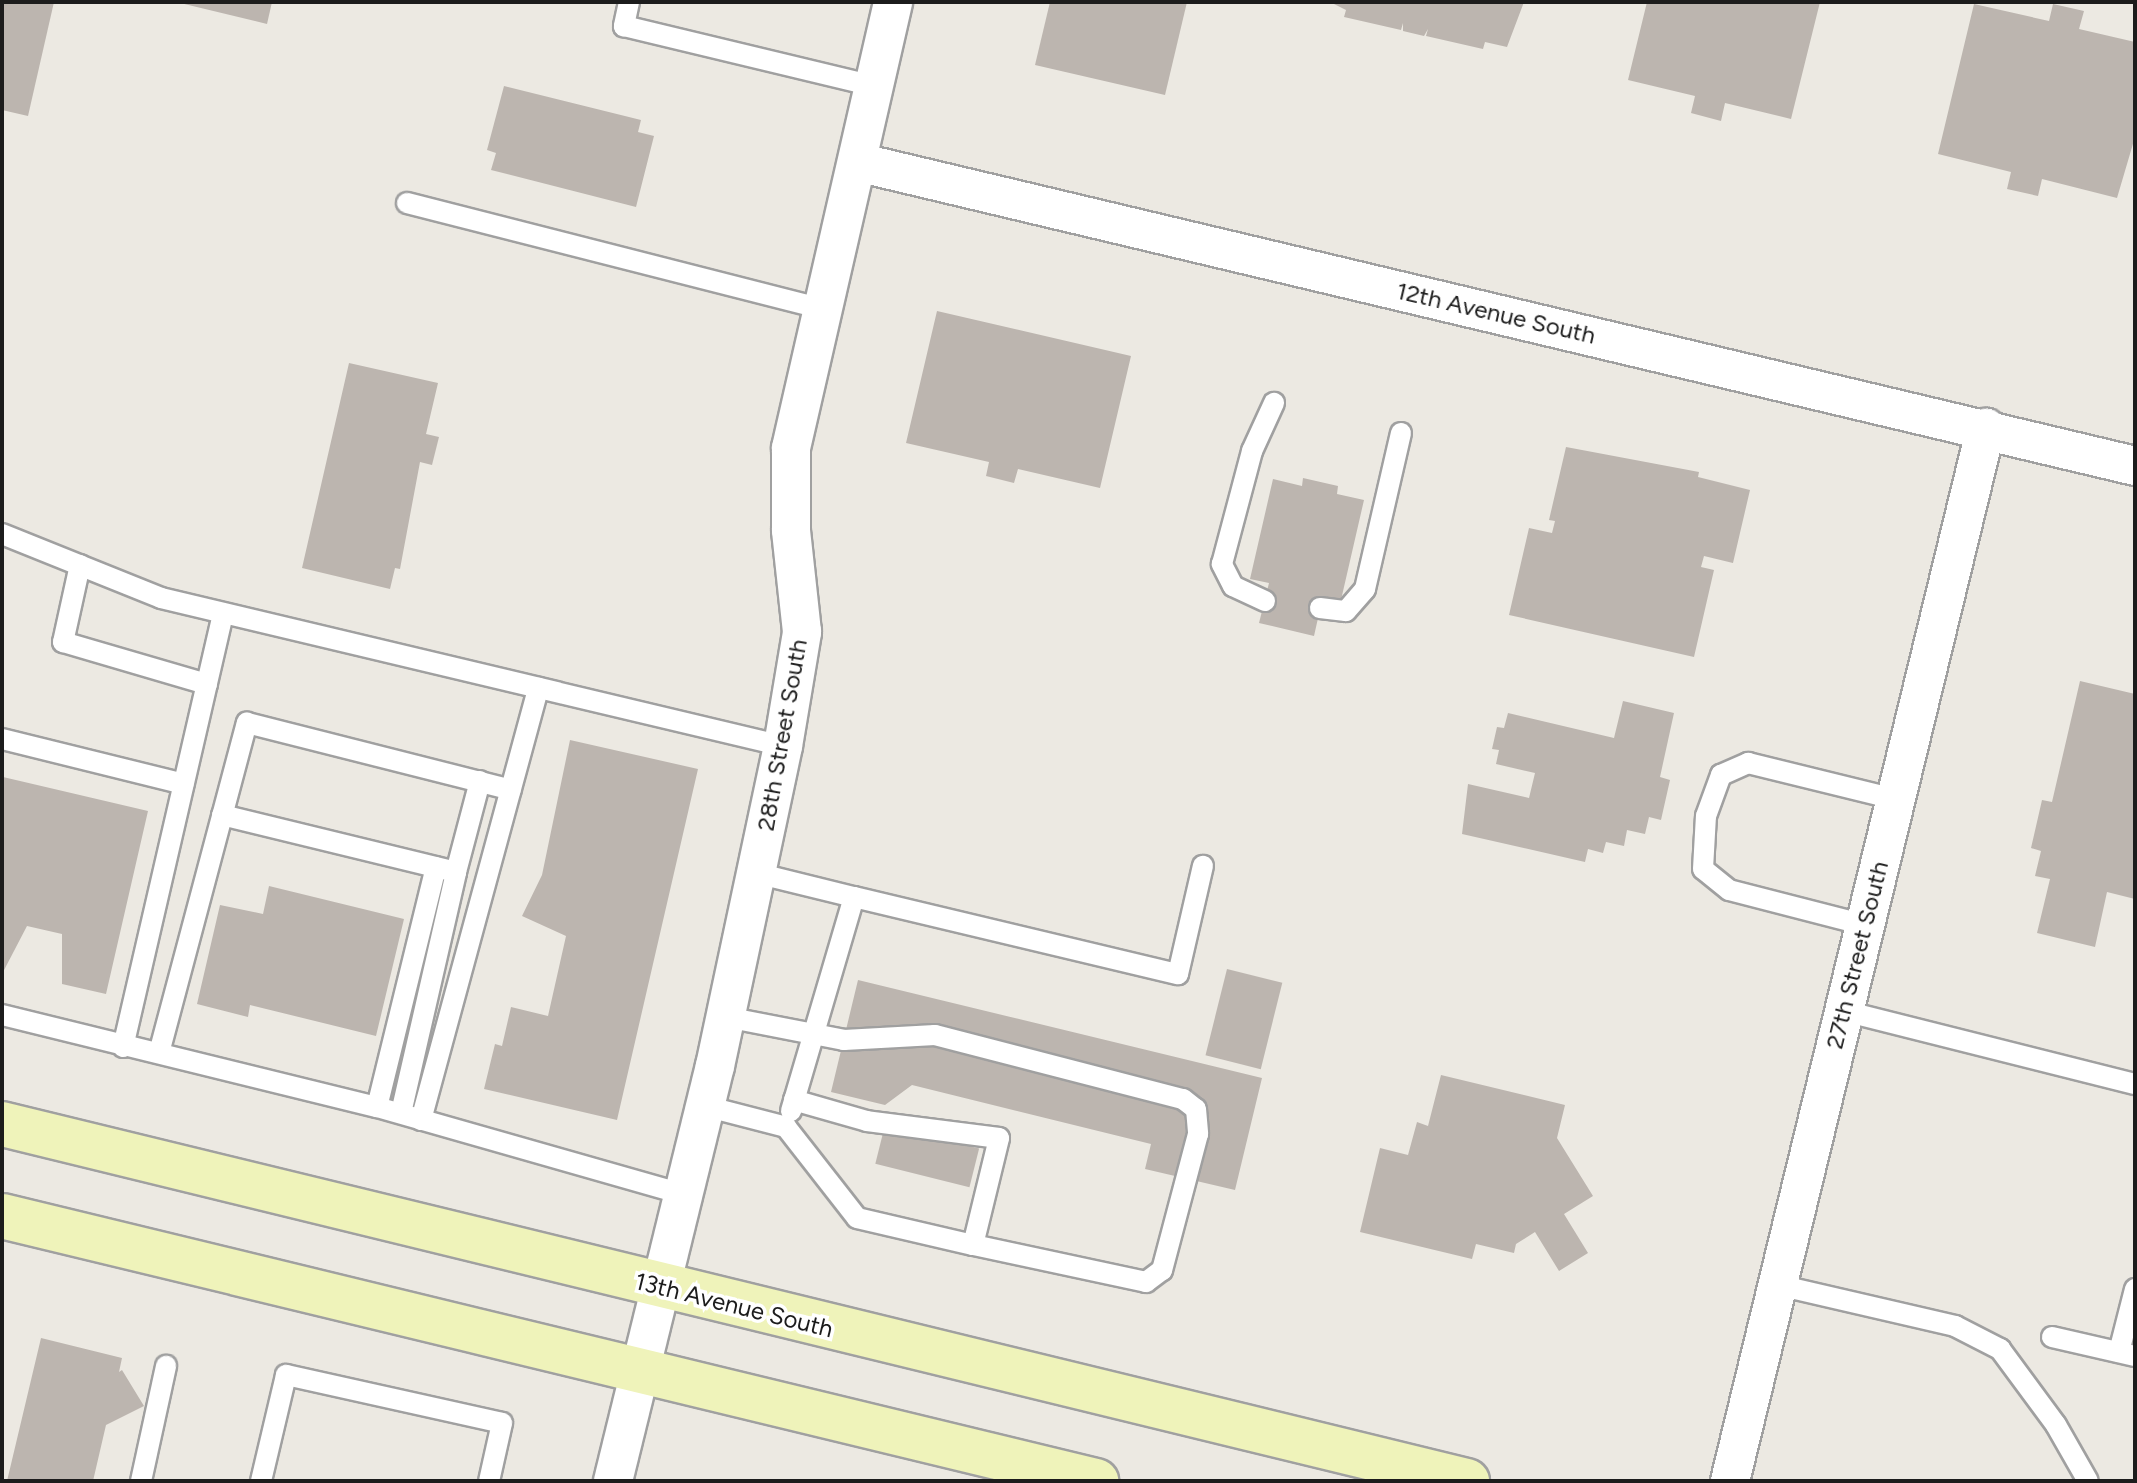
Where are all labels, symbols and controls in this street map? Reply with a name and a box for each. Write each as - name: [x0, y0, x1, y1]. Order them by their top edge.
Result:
- street label: 12th Avenue South: [1394, 276, 1598, 350]
- street label: 28th Street South: [751, 637, 813, 833]
- street label: 27th Street South: [1820, 858, 1894, 1052]
- street label: 13th Avenue South: [632, 1266, 836, 1344]

